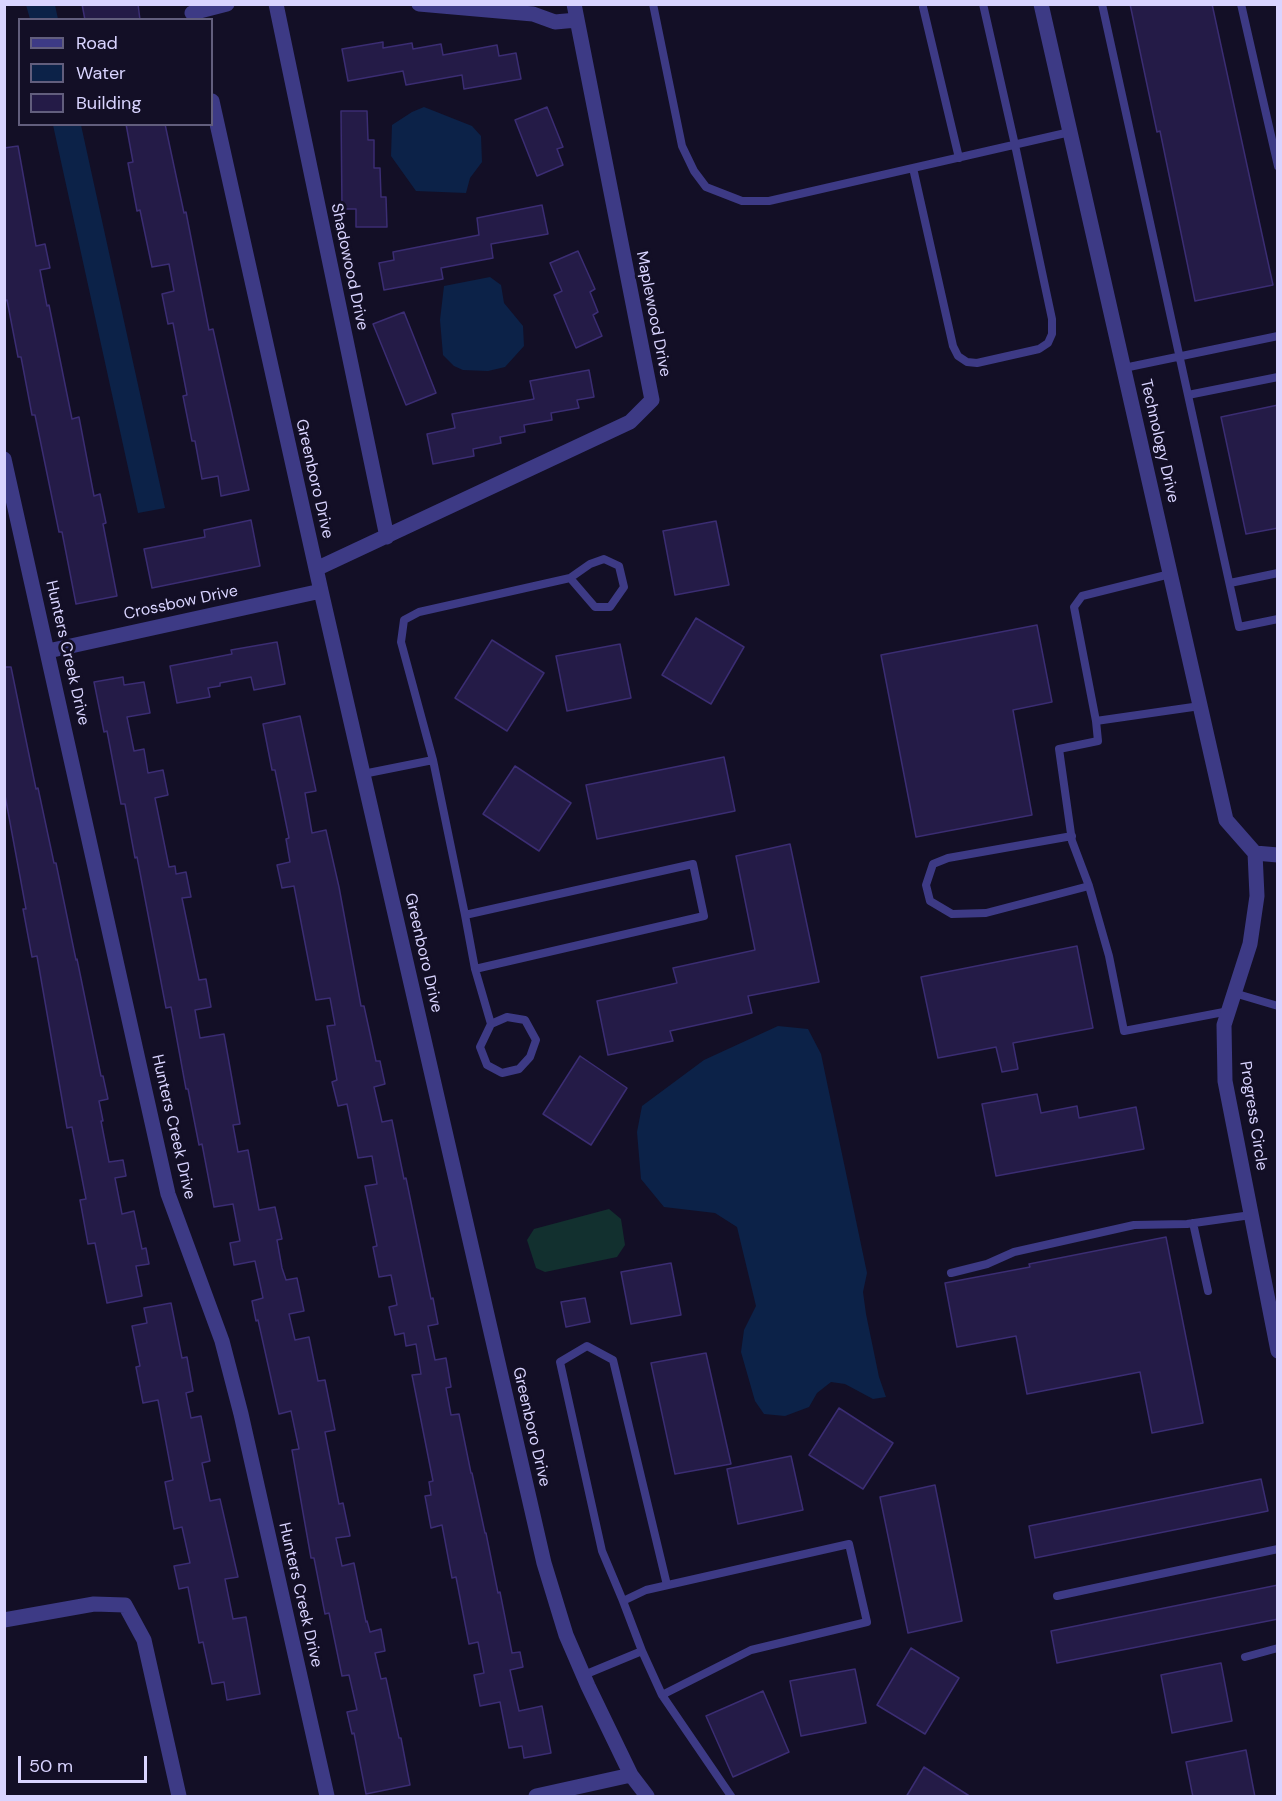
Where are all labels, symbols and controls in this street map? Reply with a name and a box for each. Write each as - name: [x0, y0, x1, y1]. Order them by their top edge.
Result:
- legend: [18, 18, 213, 126]
- text: Road: [76, 31, 118, 55]
- text: Water: [76, 61, 126, 85]
- text: Building: [76, 91, 141, 115]
- street label: Shadowood Drive: [326, 202, 372, 332]
- street label: Maplewood Drive: [631, 250, 675, 378]
- street label: Technology Drive: [1135, 377, 1183, 505]
- street label: Greenboro Drive: [291, 417, 337, 541]
- street label: Hunters Creek Drive: [41, 579, 93, 727]
- street label: Crossbow Drive: [122, 582, 240, 624]
- street label: Greenboro Drive: [400, 891, 446, 1015]
- street label: Hunters Creek Drive: [147, 1053, 199, 1201]
- street label: Progress Circle: [1235, 1060, 1271, 1172]
- street label: Greenboro Drive: [508, 1365, 554, 1489]
- street label: Hunters Creek Drive: [274, 1521, 326, 1669]
- scale bar: [21, 1744, 150, 1782]
- text: 50 m: [29, 1754, 73, 1778]

